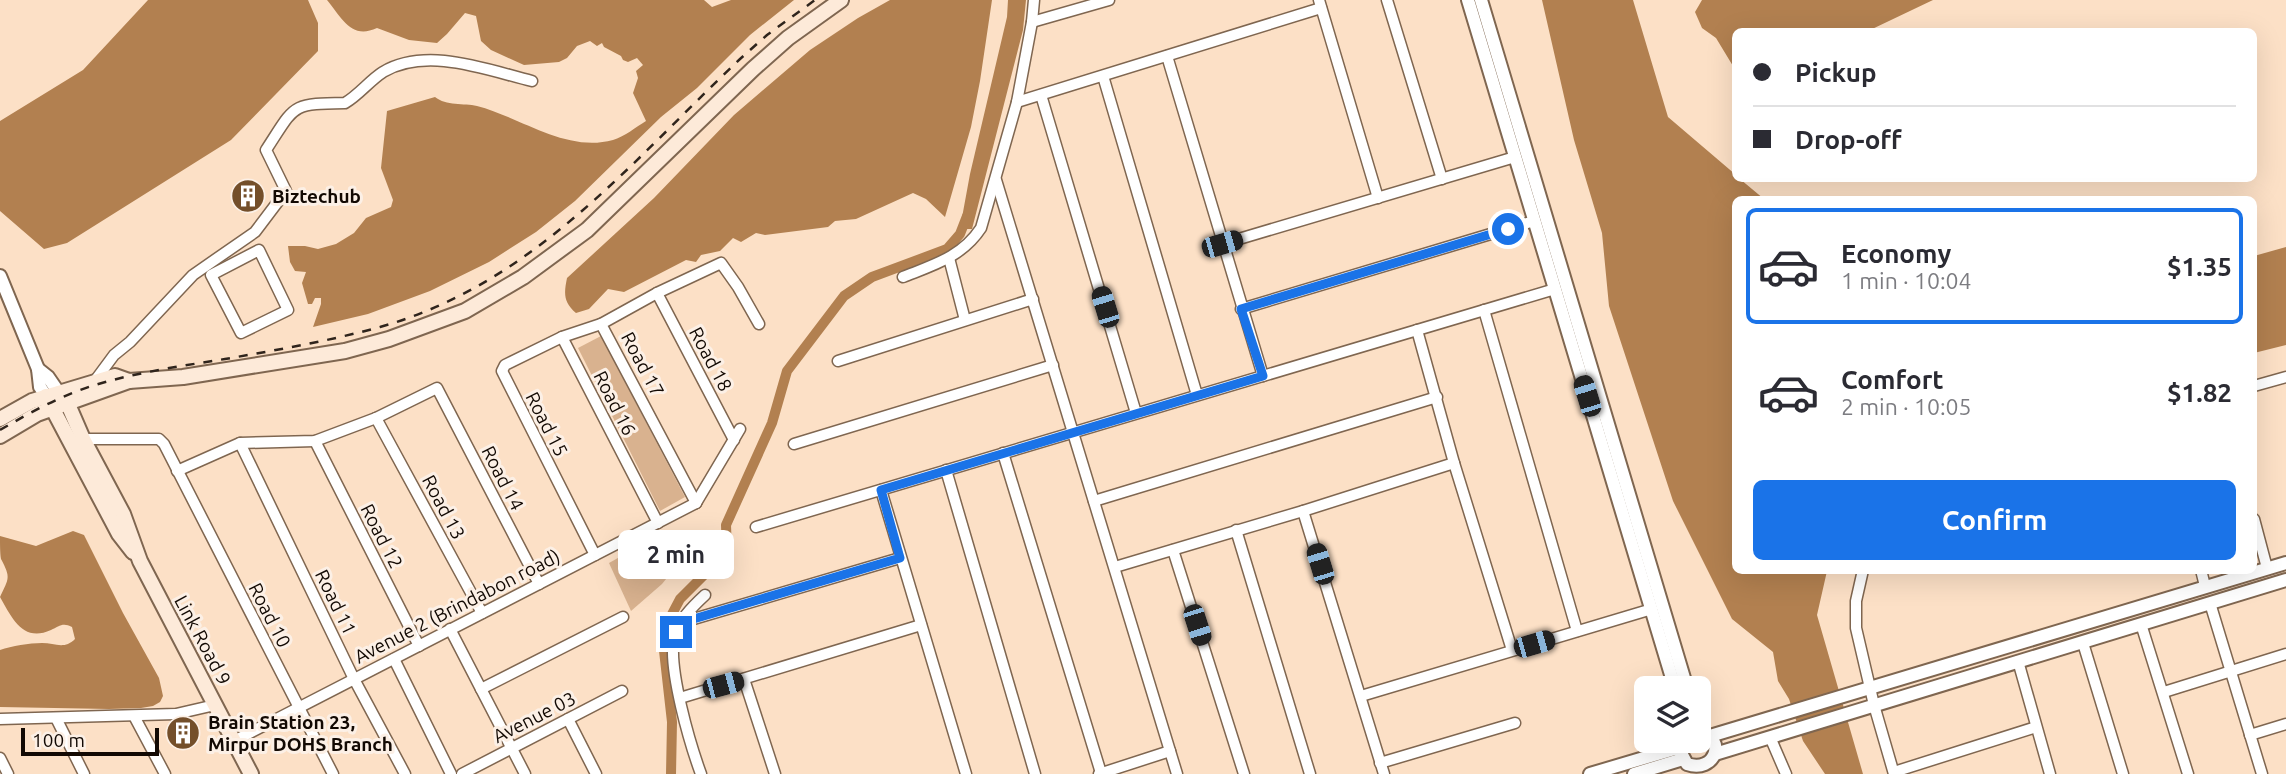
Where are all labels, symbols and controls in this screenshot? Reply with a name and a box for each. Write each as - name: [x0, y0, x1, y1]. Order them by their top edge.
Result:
- text: Pickup: [1795, 58, 1877, 87]
- text: Drop-off: [1795, 125, 1902, 154]
- building icon: Biztechub: [229, 177, 267, 215]
- place label: Biztechub: [272, 185, 361, 207]
- route start: [1492, 213, 1524, 245]
- car: [1199, 228, 1246, 260]
- icon: car: [1757, 235, 1820, 298]
- text: Economy: [1841, 239, 1951, 268]
- text: $1.35: [2167, 252, 2232, 281]
- text: 1 min · 10:04: [1841, 268, 1972, 293]
- car: [1089, 284, 1122, 330]
- street label: Road 18: [685, 323, 737, 395]
- street label: Road 17: [617, 328, 669, 400]
- icon: car: [1757, 361, 1820, 424]
- text: Comfort: [1841, 365, 1944, 394]
- street label: Road 16: [589, 367, 641, 439]
- car: [1571, 373, 1604, 419]
- text: $1.82: [2167, 378, 2232, 407]
- street label: Road 15: [521, 388, 573, 460]
- text: 2 min · 10:05: [1841, 394, 1972, 419]
- street label: Road 14: [477, 442, 529, 514]
- street label: Road 13: [418, 471, 470, 543]
- button: Confirm: [1753, 480, 2236, 560]
- street label: Road 12: [356, 500, 408, 572]
- callout: 2 min: [618, 530, 734, 580]
- car: [1304, 541, 1337, 587]
- text: 2 min: [647, 542, 705, 567]
- street label: Avenue 2 (Brindabon road): [351, 545, 563, 667]
- street label: Road 11: [311, 566, 361, 638]
- street label: Road 10: [244, 579, 296, 651]
- street label: Link Road 9: [170, 592, 236, 688]
- car: [1181, 602, 1214, 648]
- route end: [660, 616, 692, 648]
- car: [1511, 628, 1558, 660]
- car: [700, 669, 747, 701]
- map controls: [1634, 676, 1711, 753]
- button: layers: [1634, 676, 1711, 753]
- street label: Avenue 03: [489, 687, 579, 747]
- place label: Brain Station 23, Mirpur DOHS Branch: [208, 711, 393, 755]
- building icon: Brain Station 23, Mirpur DOHS Branch: [164, 714, 202, 752]
- scale bar: [21, 725, 159, 757]
- text: 100 m: [32, 729, 85, 751]

